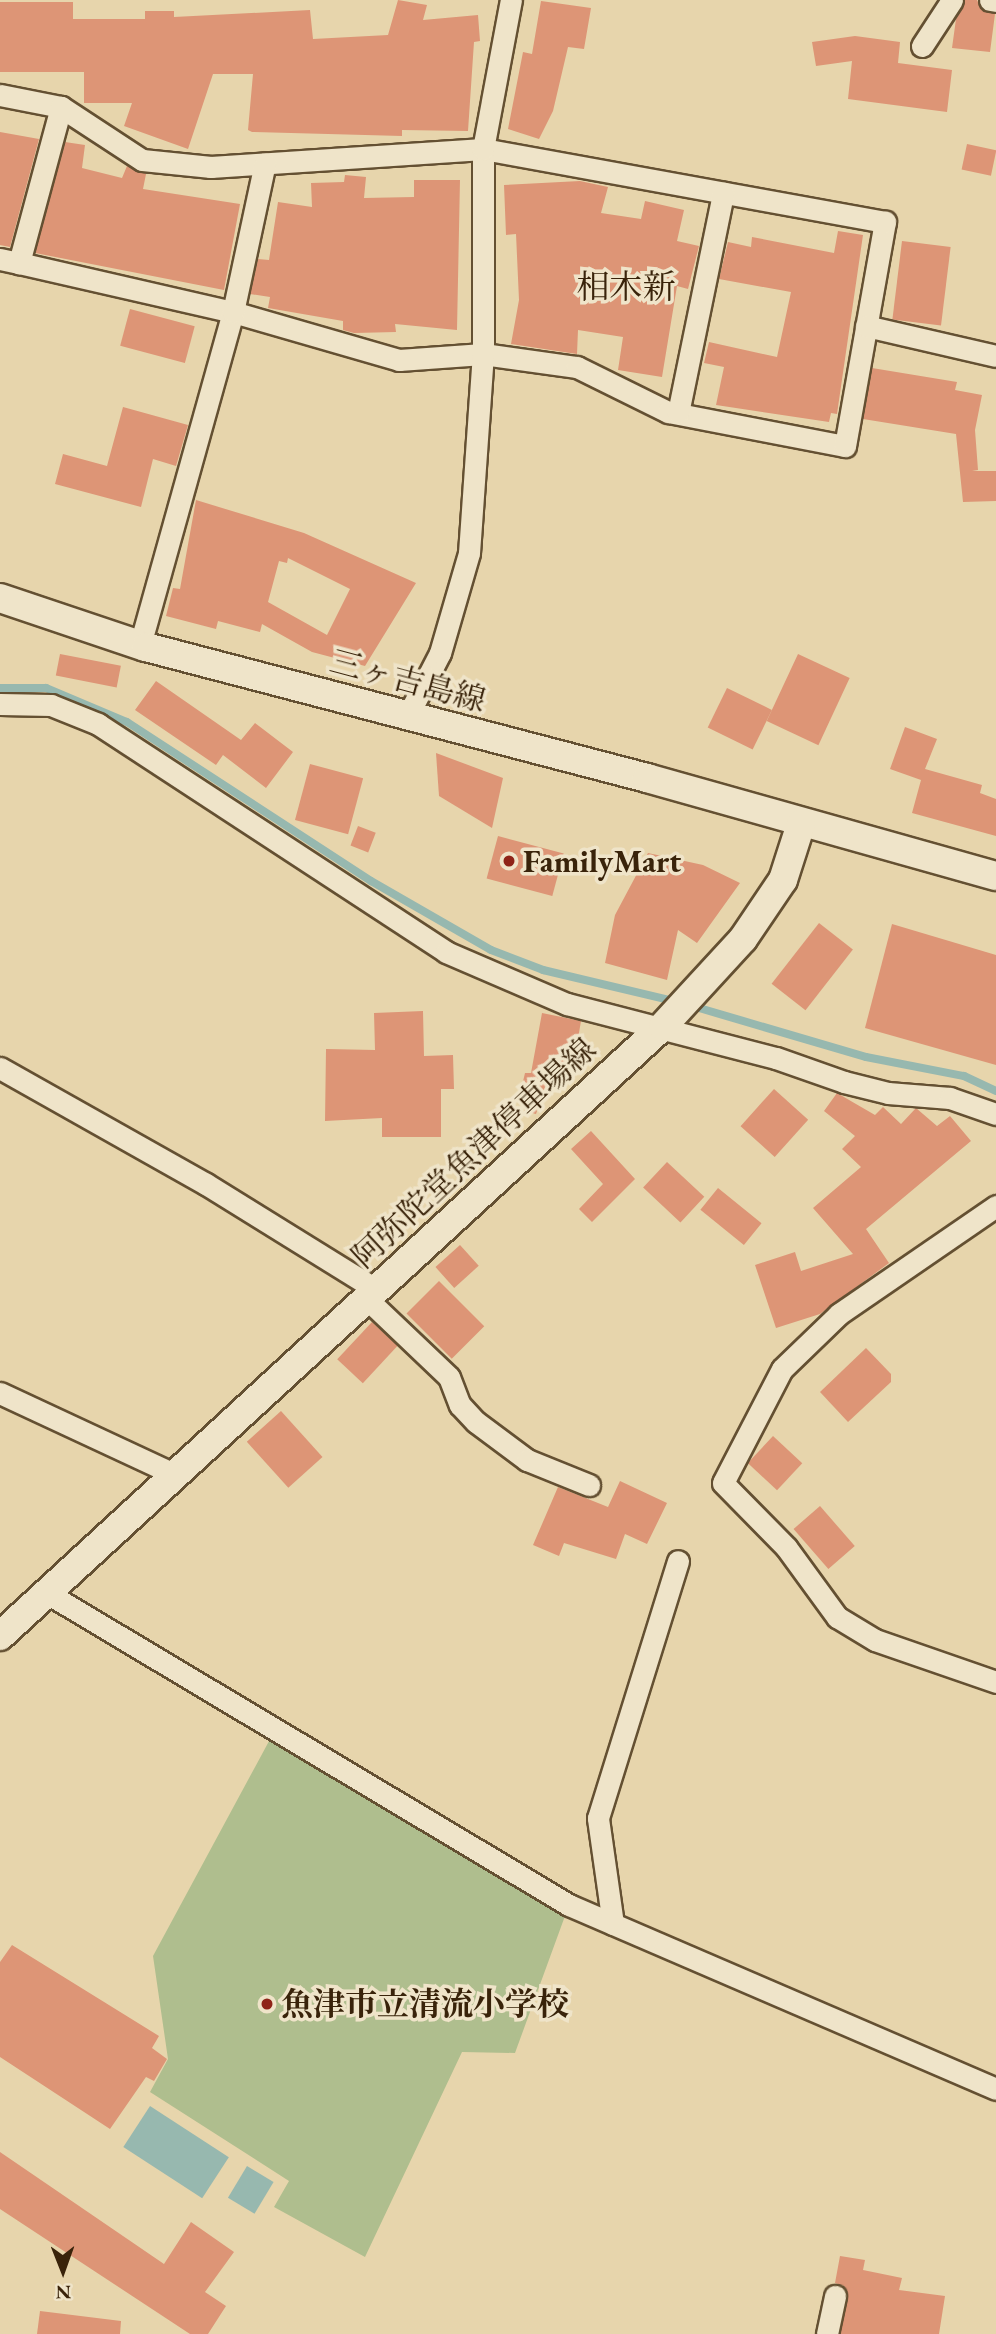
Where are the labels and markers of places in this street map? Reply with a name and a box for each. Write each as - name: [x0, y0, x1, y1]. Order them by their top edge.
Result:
- place label: FamilyMart: [523, 842, 681, 880]
- marker: FamilyMart: [501, 853, 517, 869]
- place label: 魚津市立清流小学校: [281, 1985, 569, 2023]
- marker: 魚津市立清流小学校: [259, 1996, 275, 2012]

